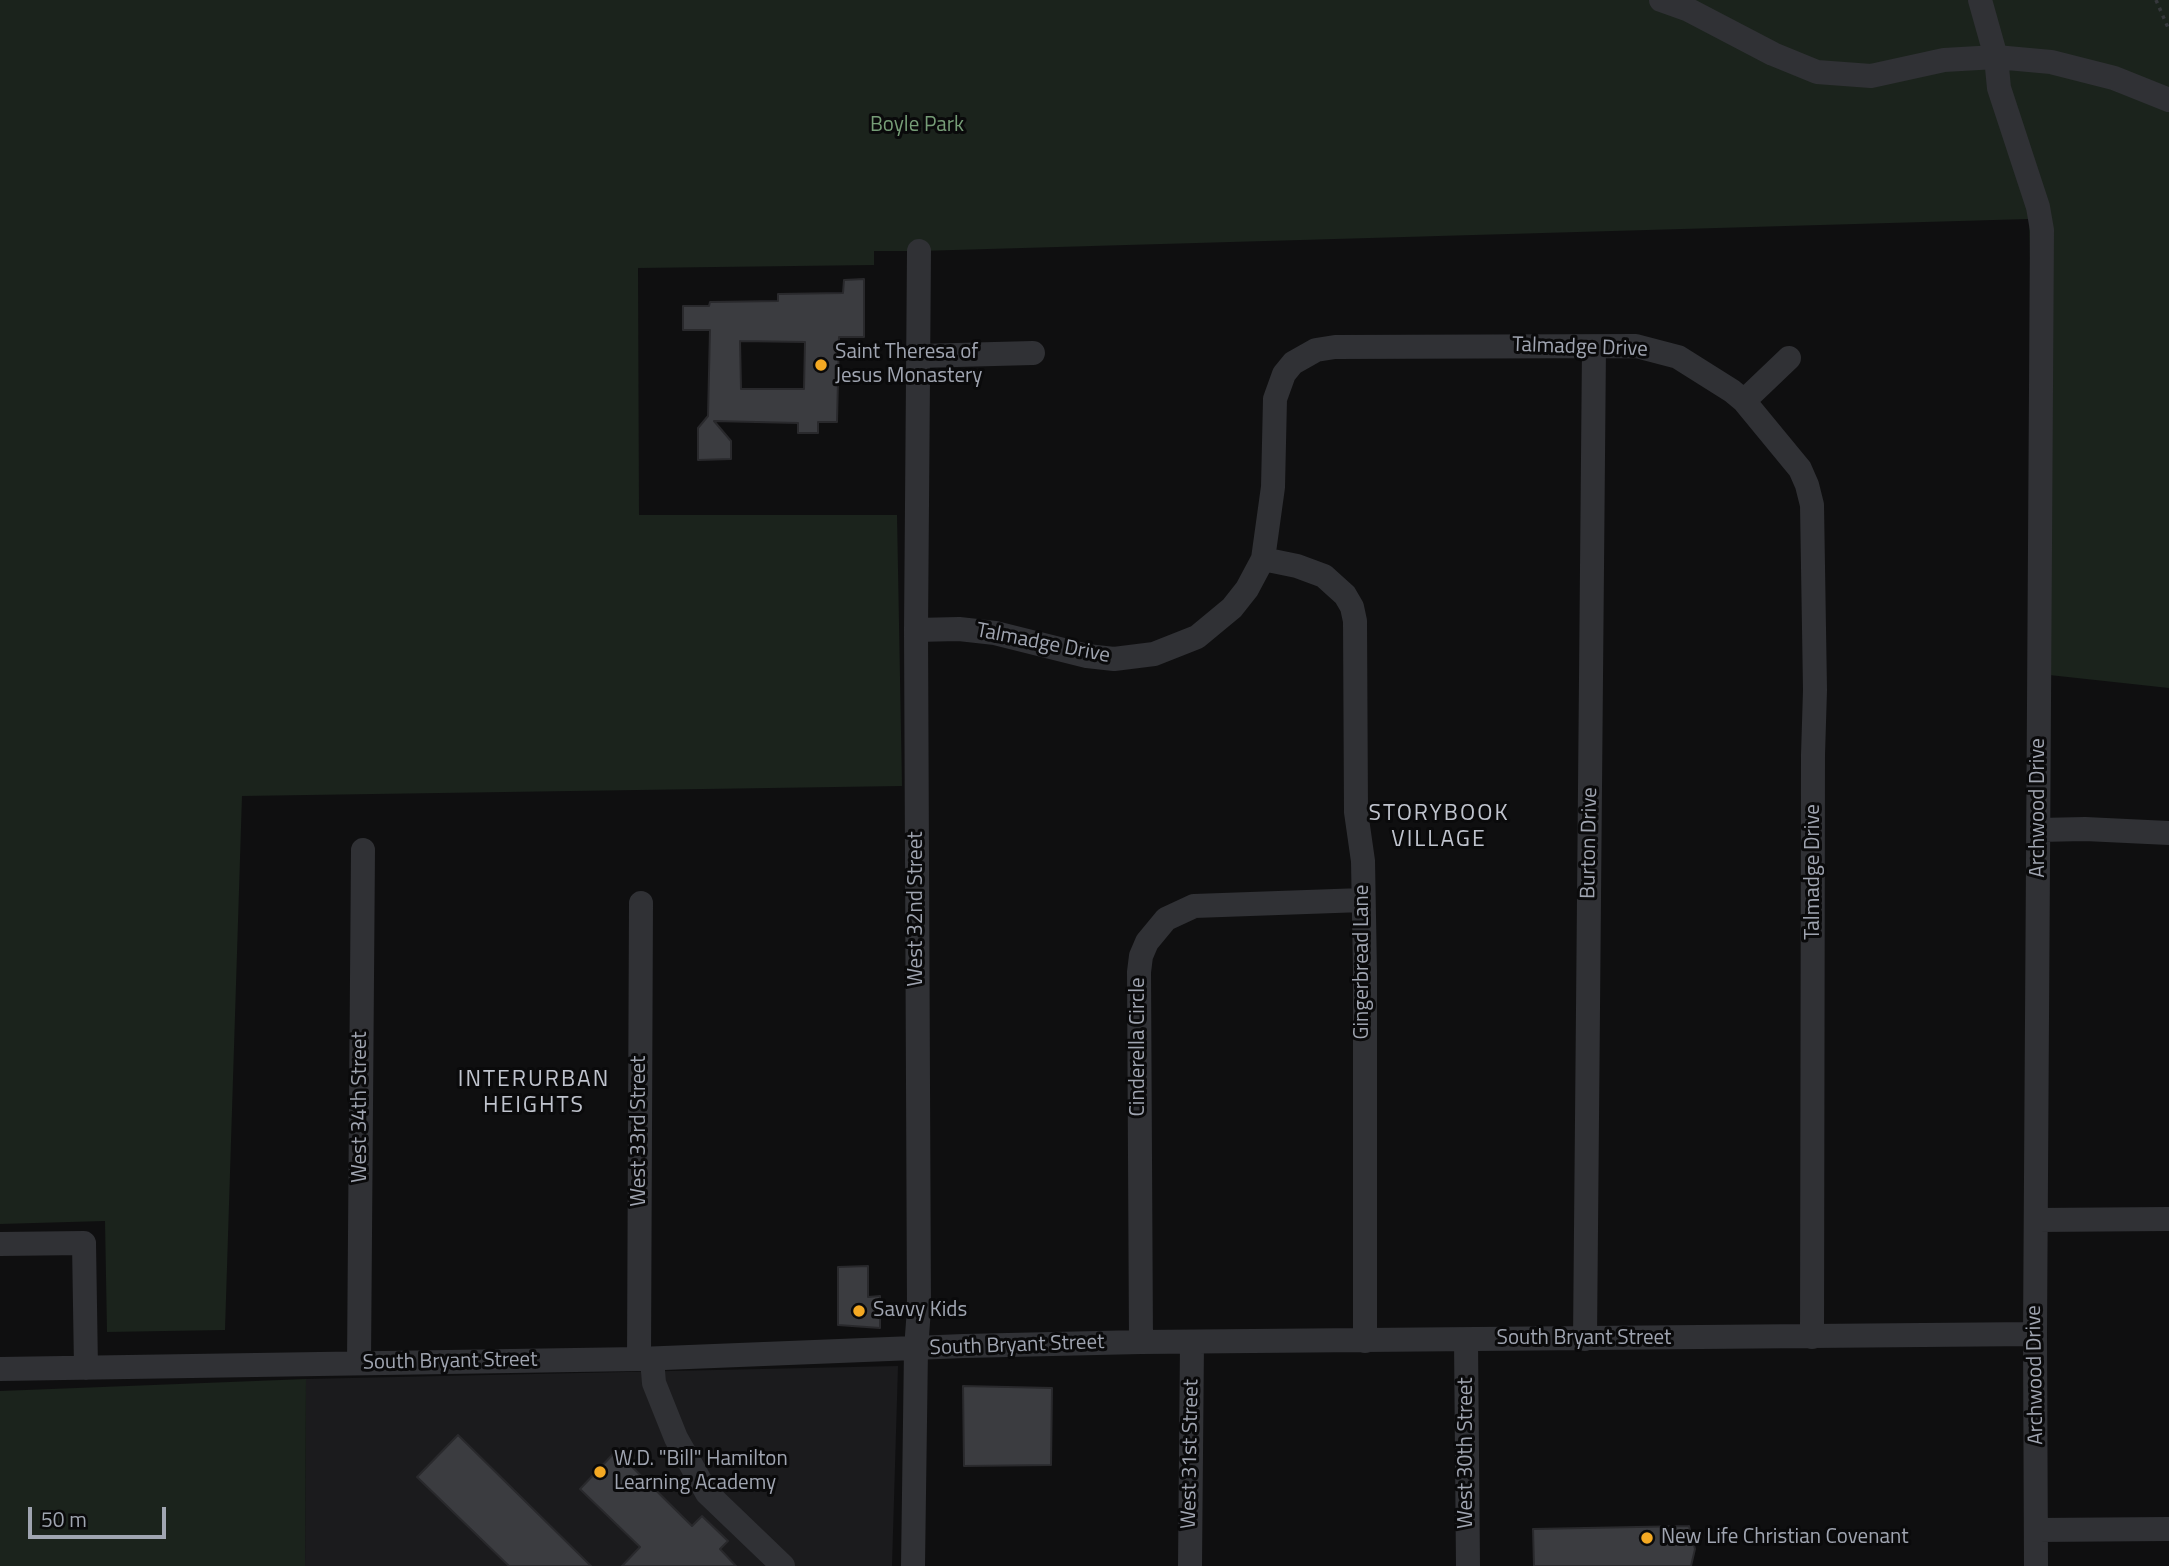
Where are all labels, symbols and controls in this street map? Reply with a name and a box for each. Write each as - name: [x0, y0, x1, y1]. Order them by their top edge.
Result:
- park label: Boyle Park: [870, 113, 964, 139]
- street label: Talmadge Drive: [1512, 333, 1648, 363]
- place label: Saint Theresa of Jesus Monastery: [835, 340, 982, 390]
- marker: Saint Theresa of Jesus Monastery: [813, 357, 829, 373]
- street label: Talmadge Drive: [974, 619, 1112, 669]
- street label: Archwood Drive: [2026, 738, 2052, 878]
- street label: Burton Drive: [1576, 787, 1604, 899]
- district label: STORYBOOK VILLAGE: [1370, 800, 1508, 854]
- street label: Talmadge Drive: [1801, 804, 1827, 940]
- street label: West 32nd Street: [904, 831, 930, 987]
- street label: Gingerbread Lane: [1350, 885, 1376, 1039]
- street label: Cinderella Circle: [1126, 977, 1152, 1117]
- street label: West 34th Street: [348, 1031, 374, 1183]
- street label: West 33rd Street: [627, 1056, 653, 1206]
- district label: INTERURBAN HEIGHTS: [459, 1066, 609, 1120]
- place label: Savvy Kids: [873, 1298, 967, 1324]
- marker: Savvy Kids: [851, 1303, 867, 1319]
- street label: Archwood Drive: [2022, 1305, 2050, 1445]
- street label: South Bryant Street: [1497, 1326, 1671, 1352]
- street label: South Bryant Street: [929, 1330, 1105, 1362]
- street label: South Bryant Street: [362, 1348, 538, 1376]
- street label: West 30th Street: [1454, 1377, 1480, 1529]
- street label: West 31st Street: [1177, 1379, 1205, 1529]
- place label: W.D. "Bill" Hamilton Learning Academy: [614, 1447, 788, 1497]
- marker: W.D. "Bill" Hamilton Learning Academy: [592, 1464, 608, 1480]
- scale bar: [32, 1492, 170, 1536]
- text: 50 m: [41, 1503, 87, 1535]
- place label: New Life Christian Covenant: [1661, 1525, 1909, 1551]
- marker: New Life Christian Covenant: [1639, 1530, 1655, 1546]

